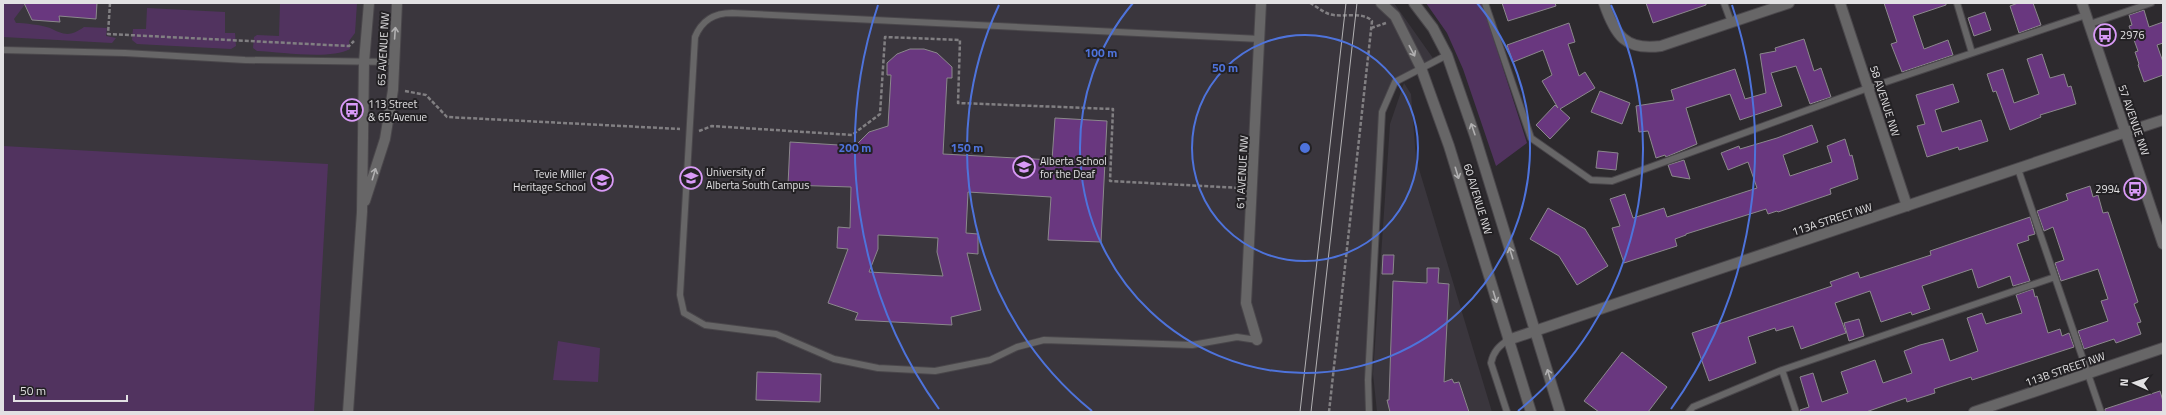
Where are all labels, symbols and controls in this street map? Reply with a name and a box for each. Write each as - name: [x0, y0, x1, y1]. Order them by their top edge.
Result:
- street label: 65 AVENUE NW: [373, 12, 393, 86]
- bus stop icon: 2976: [2092, 22, 2118, 48]
- one-way arrow: [392, 27, 399, 40]
- place label: 2976: [2120, 27, 2145, 43]
- text: 100 m: [1085, 43, 1117, 62]
- one-way arrow: [1409, 45, 1417, 57]
- text: 50 m: [1212, 58, 1238, 77]
- street label: 58 AVENUE NW: [1866, 63, 1904, 139]
- street label: 57 AVENUE NW: [2114, 83, 2154, 158]
- place label: 113 Street & 65 Avenue: [368, 96, 428, 125]
- bus stop icon: 113 Street & 65 Avenue: [339, 97, 365, 123]
- one-way arrow: [1468, 123, 1476, 135]
- street label: 61 AVENUE NW: [1232, 135, 1252, 209]
- text: 200 m: [839, 138, 871, 157]
- text: 150 m: [951, 138, 983, 157]
- centre of rings: [1298, 141, 1312, 155]
- place label: Alberta School for the Deaf: [1040, 153, 1107, 182]
- school or university icon: Alberta School for the Deaf: [1011, 154, 1037, 180]
- street label: 60 AVENUE NW: [1460, 161, 1496, 237]
- place label: University of Alberta South Campus: [706, 164, 809, 193]
- school or university icon: University of Alberta South Campus: [678, 165, 704, 191]
- place label: Tevie Miller Heritage School: [513, 166, 586, 195]
- one-way arrow: [1454, 166, 1461, 179]
- school or university icon: Tevie Miller Heritage School: [589, 167, 615, 193]
- one-way arrow: [371, 168, 378, 181]
- bus stop icon: 2994: [2122, 176, 2148, 202]
- place label: 2994: [2095, 181, 2120, 197]
- street label: 113A STREET NW: [1790, 198, 1874, 240]
- one-way arrow: [1507, 246, 1514, 259]
- one-way arrow: [1492, 290, 1499, 303]
- street label: 113B STREET NW: [2023, 348, 2107, 390]
- north arrow: [2114, 363, 2154, 403]
- one-way arrow: [1545, 368, 1552, 381]
- scale bar: [14, 377, 127, 403]
- text: N: [2116, 378, 2132, 387]
- text: 50 m: [20, 381, 46, 400]

